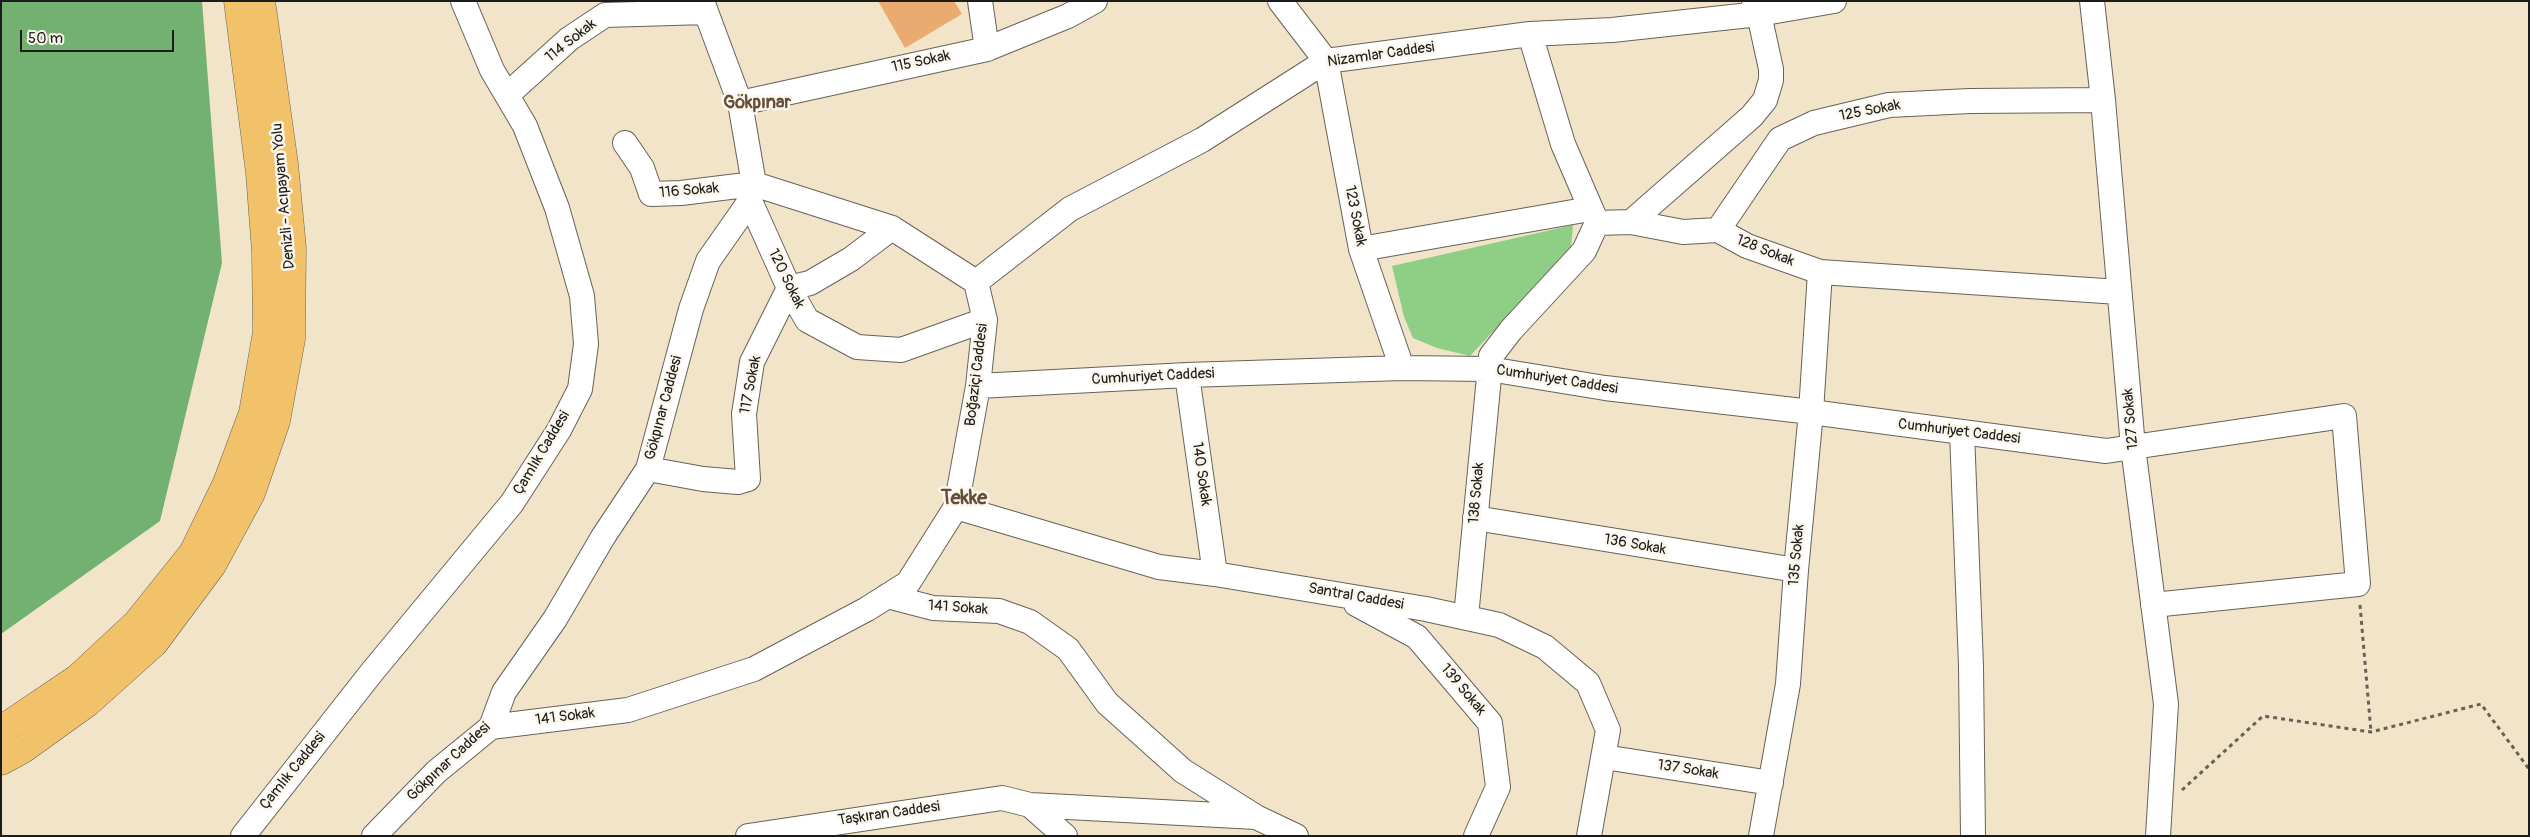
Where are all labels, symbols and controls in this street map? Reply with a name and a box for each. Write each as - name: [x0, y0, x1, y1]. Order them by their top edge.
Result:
- street label: 114 Sokak: [542, 15, 600, 67]
- scale bar: [22, 20, 176, 52]
- text: 50 m: [28, 29, 63, 48]
- street label: Nizamlar Caddesi: [1326, 39, 1436, 71]
- street label: 115 Sokak: [890, 47, 952, 77]
- district label: Gökpınar: [723, 92, 791, 114]
- street label: 125 Sokak: [1838, 96, 1902, 126]
- street label: Denizli - Acıpayam Yolu: [269, 122, 299, 270]
- street label: 116 Sokak: [658, 179, 720, 203]
- street label: 123 Sokak: [1340, 184, 1370, 248]
- street label: 128 Sokak: [1733, 231, 1797, 271]
- street label: 120 Sokak: [764, 246, 808, 312]
- street label: Boğaziçi Caddesi: [962, 323, 992, 427]
- street label: Gökpınar Caddesi: [641, 354, 687, 462]
- street label: 117 Sokak: [737, 354, 765, 416]
- street label: Cumhuriyet Caddesi: [1495, 361, 1619, 399]
- street label: Cumhuriyet Caddesi: [1091, 365, 1215, 389]
- street label: 127 Sokak: [2119, 387, 2143, 451]
- street label: Çamlık Caddesi: [510, 408, 574, 498]
- street label: Cumhuriyet Caddesi: [1897, 416, 2021, 448]
- street label: 140 Sokak: [1188, 441, 1214, 507]
- street label: 138 Sokak: [1465, 462, 1489, 524]
- district label: Tekke: [941, 487, 987, 511]
- street label: 135 Sokak: [1785, 523, 1809, 587]
- street label: 136 Sokak: [1603, 531, 1667, 559]
- street label: Santral Caddesi: [1307, 580, 1405, 614]
- street label: 141 Sokak: [927, 597, 989, 619]
- street label: 139 Sokak: [1436, 661, 1490, 719]
- street label: 141 Sokak: [534, 704, 596, 730]
- street label: Gökpınar Caddesi: [404, 719, 494, 805]
- street label: Çamlık Caddesi: [256, 729, 330, 813]
- street label: 137 Sokak: [1656, 756, 1720, 784]
- street label: Taşkıran Caddesi: [837, 798, 941, 830]

